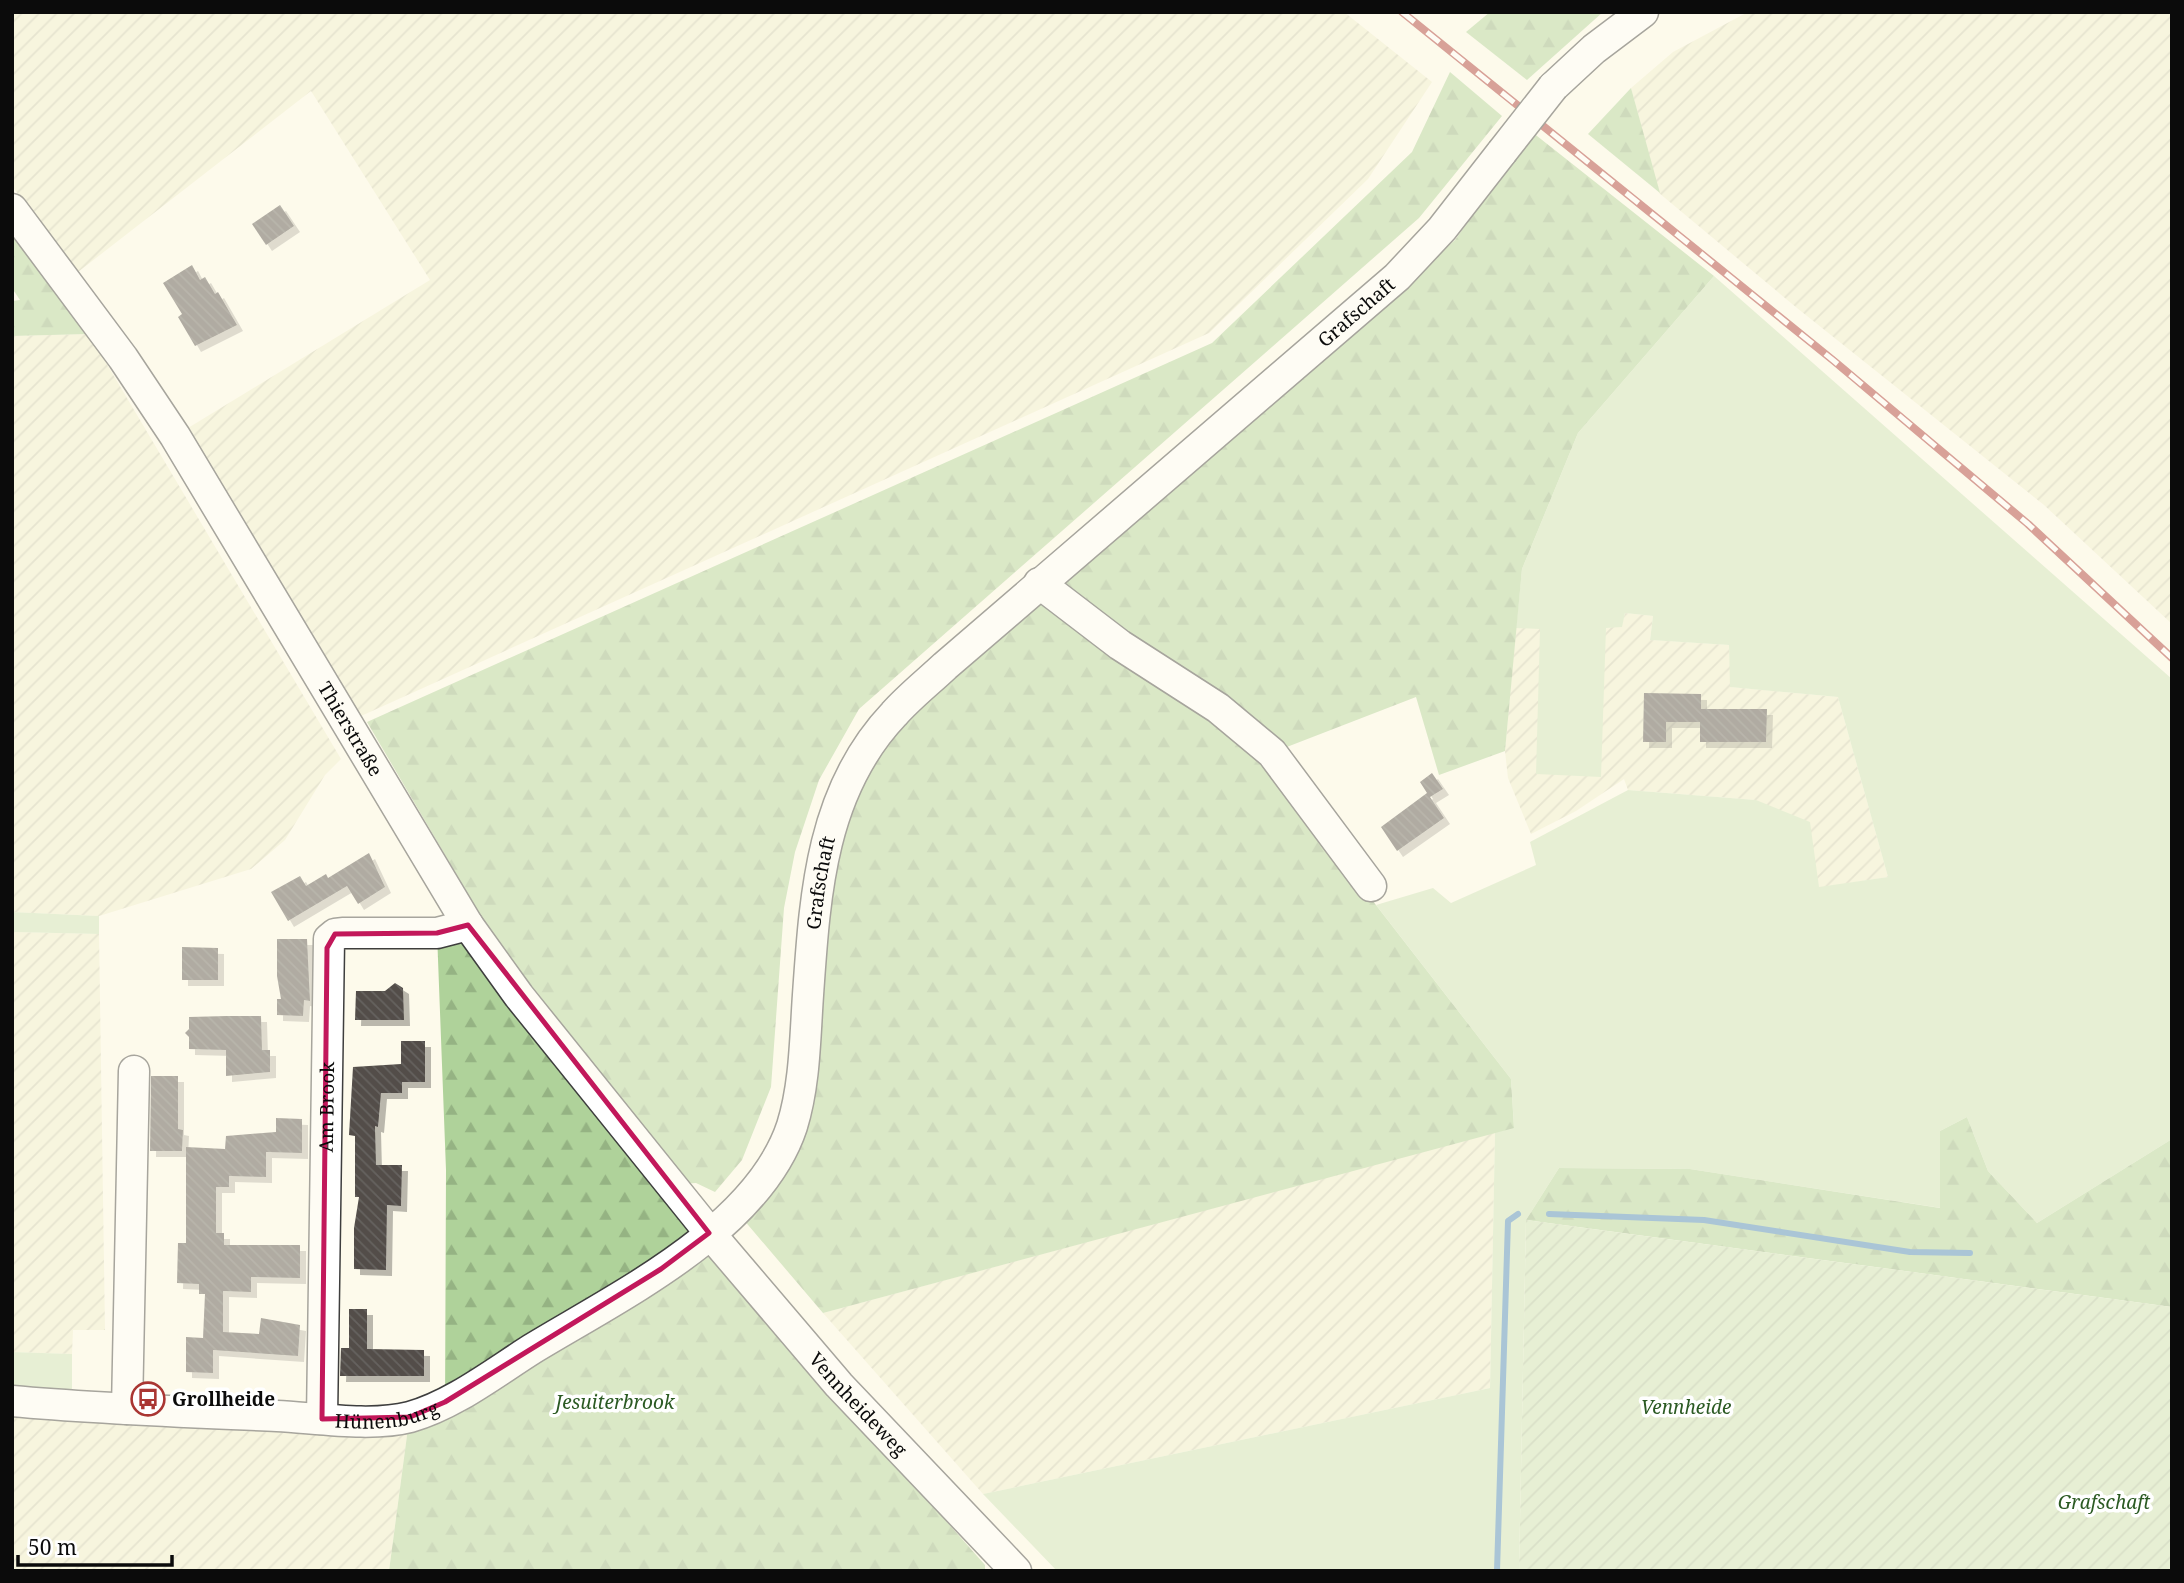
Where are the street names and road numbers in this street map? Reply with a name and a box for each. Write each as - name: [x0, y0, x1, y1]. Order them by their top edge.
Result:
- street label: Grafschaft: [1312, 271, 1401, 353]
- street label: Thierstraße: [312, 677, 389, 781]
- street label: Grafschaft: [800, 833, 841, 931]
- street label: Am Brook: [313, 1061, 340, 1153]
- street label: Vennheideweg: [804, 1347, 913, 1462]
- street label: Hünenburg: [334, 1395, 443, 1435]

